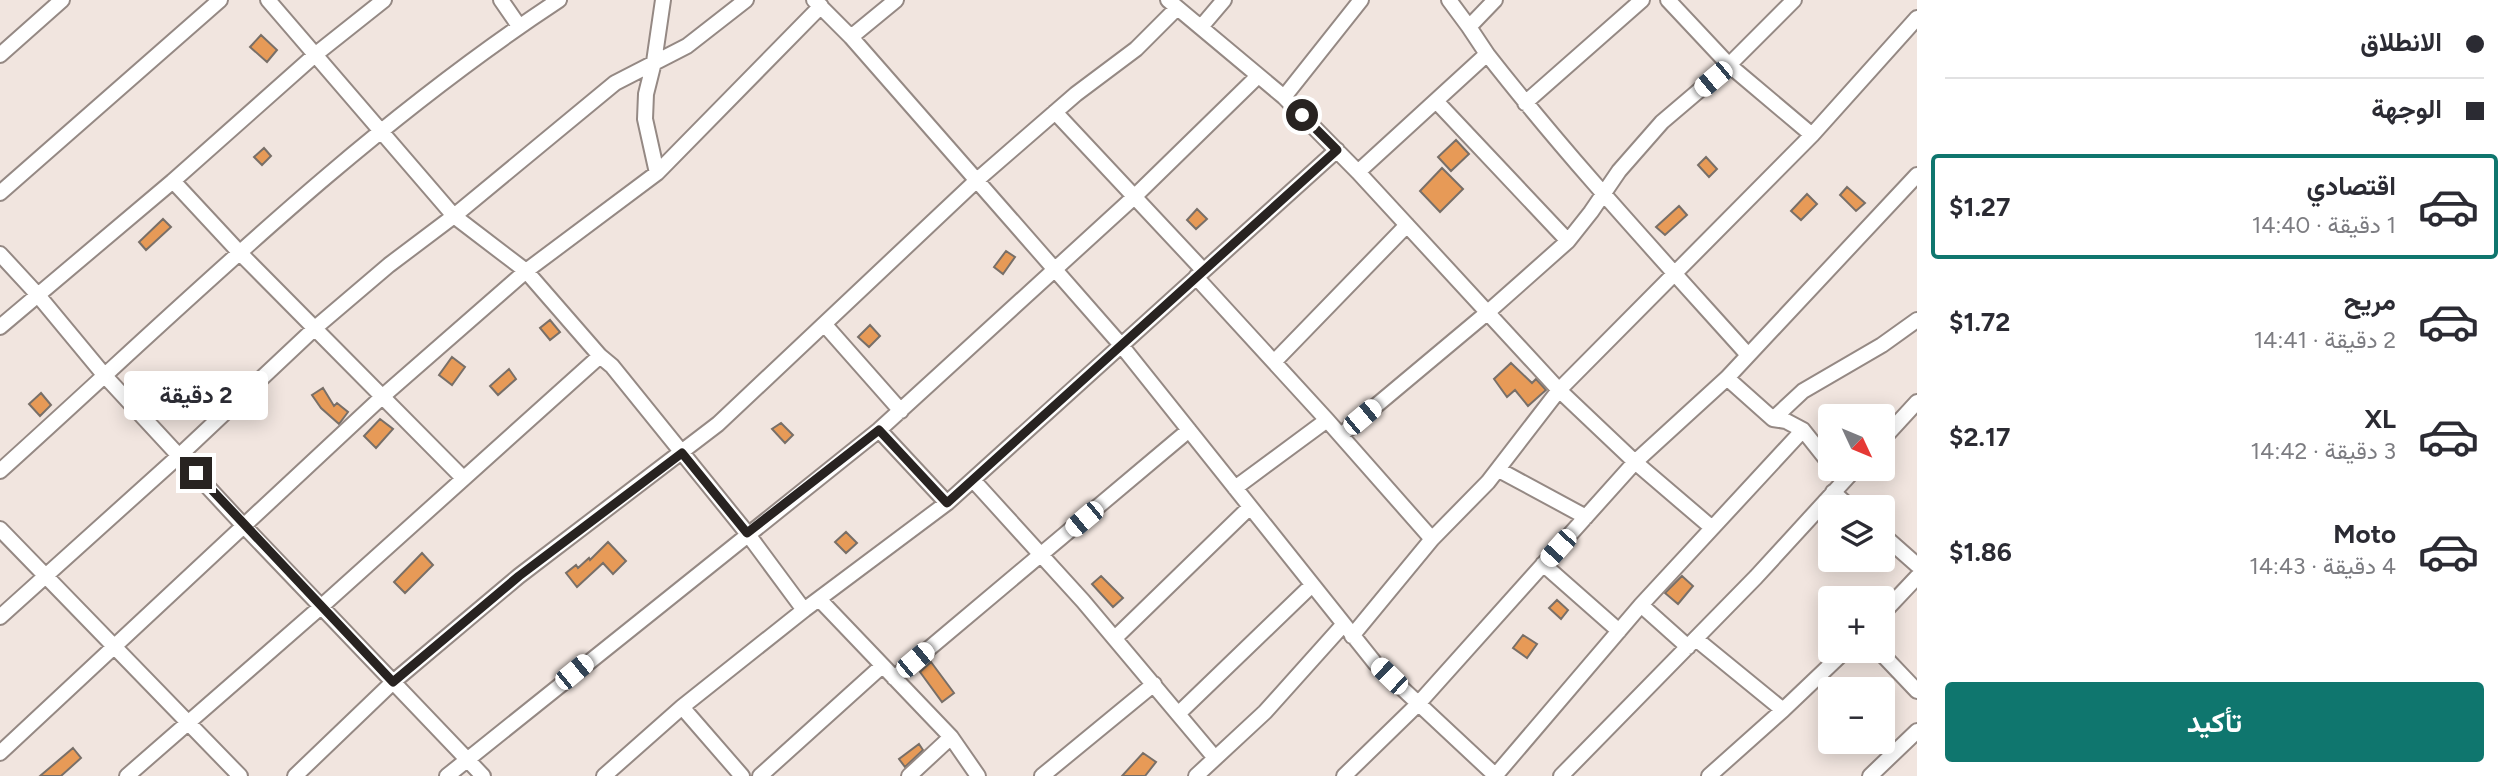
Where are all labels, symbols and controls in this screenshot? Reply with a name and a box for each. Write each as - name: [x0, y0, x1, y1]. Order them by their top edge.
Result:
- text: الانطلاق: [2360, 26, 2442, 58]
- car: [1691, 57, 1736, 101]
- text: الوجهة: [2371, 93, 2442, 125]
- route start: [1286, 99, 1318, 131]
- text: اقتصادي: [2307, 170, 2396, 202]
- icon: car: [2417, 175, 2480, 238]
- text: $1.27: [1949, 191, 2010, 223]
- text: 1 دقيقة · 14:40: [2252, 211, 2396, 239]
- text: مريح: [2344, 285, 2396, 317]
- icon: car: [2417, 290, 2480, 353]
- text: $1.72: [1949, 306, 2010, 338]
- text: 2 دقيقة · 14:41: [2254, 326, 2396, 354]
- callout: 2 دقيقة: [124, 372, 268, 420]
- text: 2 دقيقة: [159, 381, 233, 409]
- car: [1340, 395, 1385, 439]
- text: XL: [2364, 403, 2396, 435]
- north arrow: [1818, 404, 1895, 481]
- map controls: [1818, 404, 1895, 754]
- icon: car: [2417, 405, 2480, 468]
- text: $2.17: [1949, 421, 2010, 453]
- text: 3 دقيقة · 14:42: [2251, 437, 2396, 465]
- route end: [180, 457, 212, 489]
- button: layers: [1818, 495, 1895, 572]
- car: [1062, 497, 1107, 541]
- text: Moto: [2333, 518, 2396, 550]
- icon: car: [2417, 520, 2480, 583]
- car: [1537, 525, 1580, 571]
- text: $1.86: [1949, 536, 2012, 568]
- text: 4 دقيقة · 14:43: [2249, 552, 2396, 580]
- button: +: [1818, 586, 1895, 663]
- car: [893, 638, 938, 682]
- car: [552, 651, 597, 693]
- car: [1367, 654, 1412, 698]
- button: −: [1818, 677, 1895, 754]
- button: تأكيد: [1945, 682, 2484, 762]

